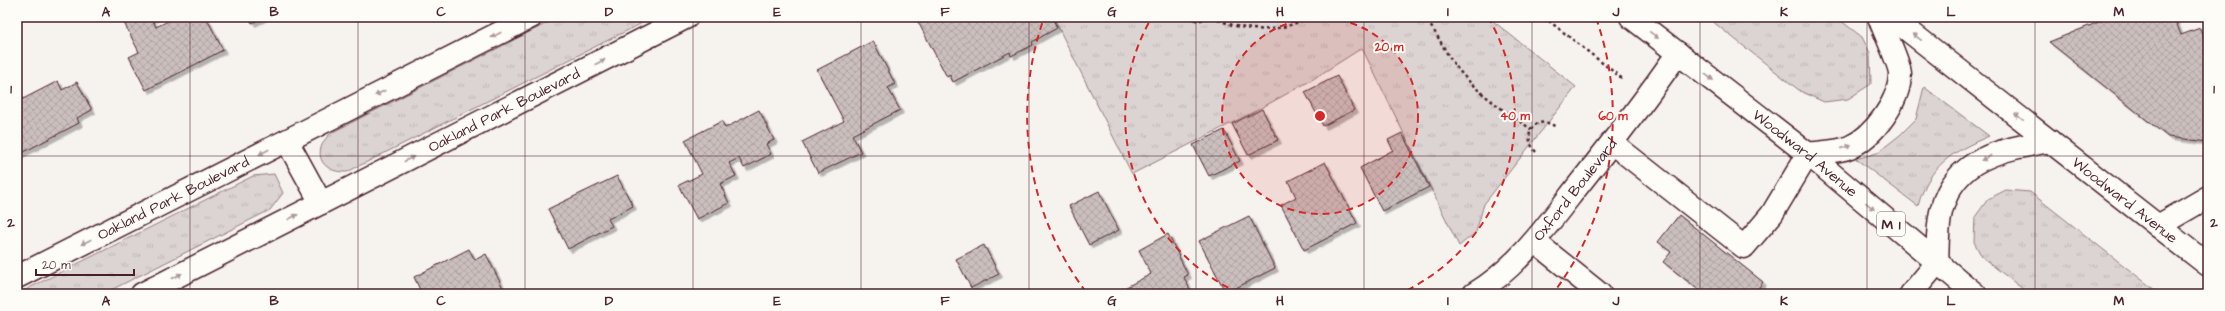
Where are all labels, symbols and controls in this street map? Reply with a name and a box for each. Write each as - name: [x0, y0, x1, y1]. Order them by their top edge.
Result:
- text: A: [102, 3, 111, 21]
- text: B: [269, 3, 279, 21]
- text: C: [436, 3, 446, 21]
- text: D: [605, 3, 614, 21]
- text: E: [773, 3, 781, 21]
- text: F: [940, 3, 950, 21]
- text: G: [1107, 3, 1117, 21]
- text: H: [1276, 3, 1284, 21]
- text: I: [1447, 3, 1449, 21]
- text: J: [1612, 3, 1620, 21]
- text: K: [1780, 3, 1788, 21]
- text: L: [1946, 3, 1956, 21]
- text: M: [2114, 3, 2125, 21]
- one-way arrow: [490, 31, 502, 38]
- one-way arrow: [1649, 31, 1660, 39]
- one-way arrow: [1911, 33, 1922, 41]
- text: 20 m: [1374, 39, 1404, 56]
- one-way arrow: [594, 58, 606, 65]
- street label: Oakland Park Boulevard: [425, 63, 584, 158]
- one-way arrow: [1703, 73, 1714, 81]
- text: 1: [10, 80, 12, 98]
- text: 1: [2213, 80, 2215, 98]
- one-way arrow: [374, 90, 386, 96]
- street label: Woodward Avenue: [1748, 105, 1862, 202]
- text: 40 m: [1500, 108, 1531, 125]
- text: 60 m: [1598, 108, 1628, 125]
- centre of rings: [1313, 109, 1327, 123]
- one-way arrow: [2014, 113, 2025, 121]
- street label: Oxford Boulevard: [1528, 134, 1622, 246]
- one-way arrow: [1840, 144, 1852, 150]
- one-way arrow: [258, 149, 270, 155]
- street label: Oakland Park Boulevard: [94, 151, 253, 246]
- street label: Woodward Avenue: [2067, 152, 2182, 248]
- one-way arrow: [403, 155, 415, 162]
- one-way arrow: [1980, 155, 1991, 161]
- one-way arrow: [1864, 202, 1875, 211]
- road number: M 1: [1877, 212, 1905, 236]
- text: 2: [6, 214, 15, 232]
- one-way arrow: [287, 214, 299, 221]
- text: 2: [2209, 214, 2218, 232]
- one-way arrow: [80, 239, 91, 246]
- scale bar: [36, 251, 134, 277]
- text: 20 m: [42, 257, 71, 274]
- one-way arrow: [171, 273, 183, 280]
- text: A: [102, 292, 111, 310]
- text: B: [269, 292, 279, 310]
- text: C: [436, 292, 446, 310]
- text: D: [605, 292, 614, 310]
- text: E: [773, 292, 781, 310]
- text: F: [940, 292, 950, 310]
- text: G: [1107, 292, 1117, 310]
- text: H: [1276, 292, 1284, 310]
- text: I: [1447, 292, 1449, 310]
- text: J: [1612, 292, 1620, 310]
- text: K: [1780, 292, 1788, 310]
- text: L: [1946, 292, 1956, 310]
- text: M: [2114, 292, 2125, 310]

